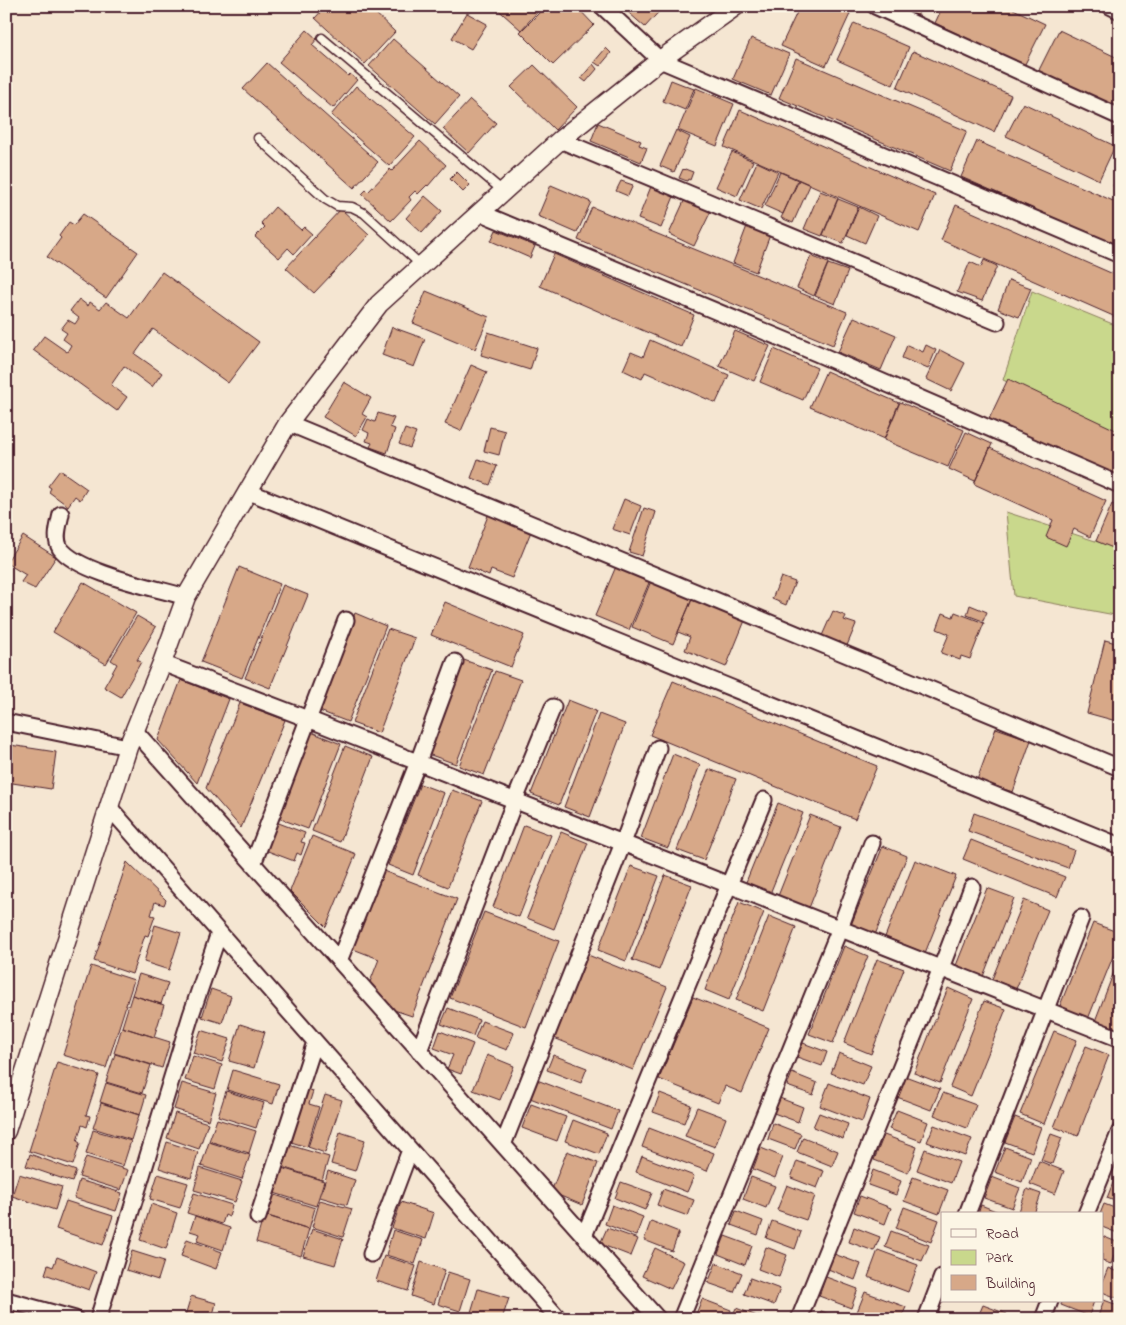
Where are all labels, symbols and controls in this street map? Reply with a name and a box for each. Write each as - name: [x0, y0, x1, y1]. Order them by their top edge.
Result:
- legend: [941, 1212, 1104, 1302]
- text: Road: [986, 1223, 1019, 1245]
- text: Park: [986, 1247, 1014, 1269]
- text: Building: [985, 1273, 1035, 1296]

